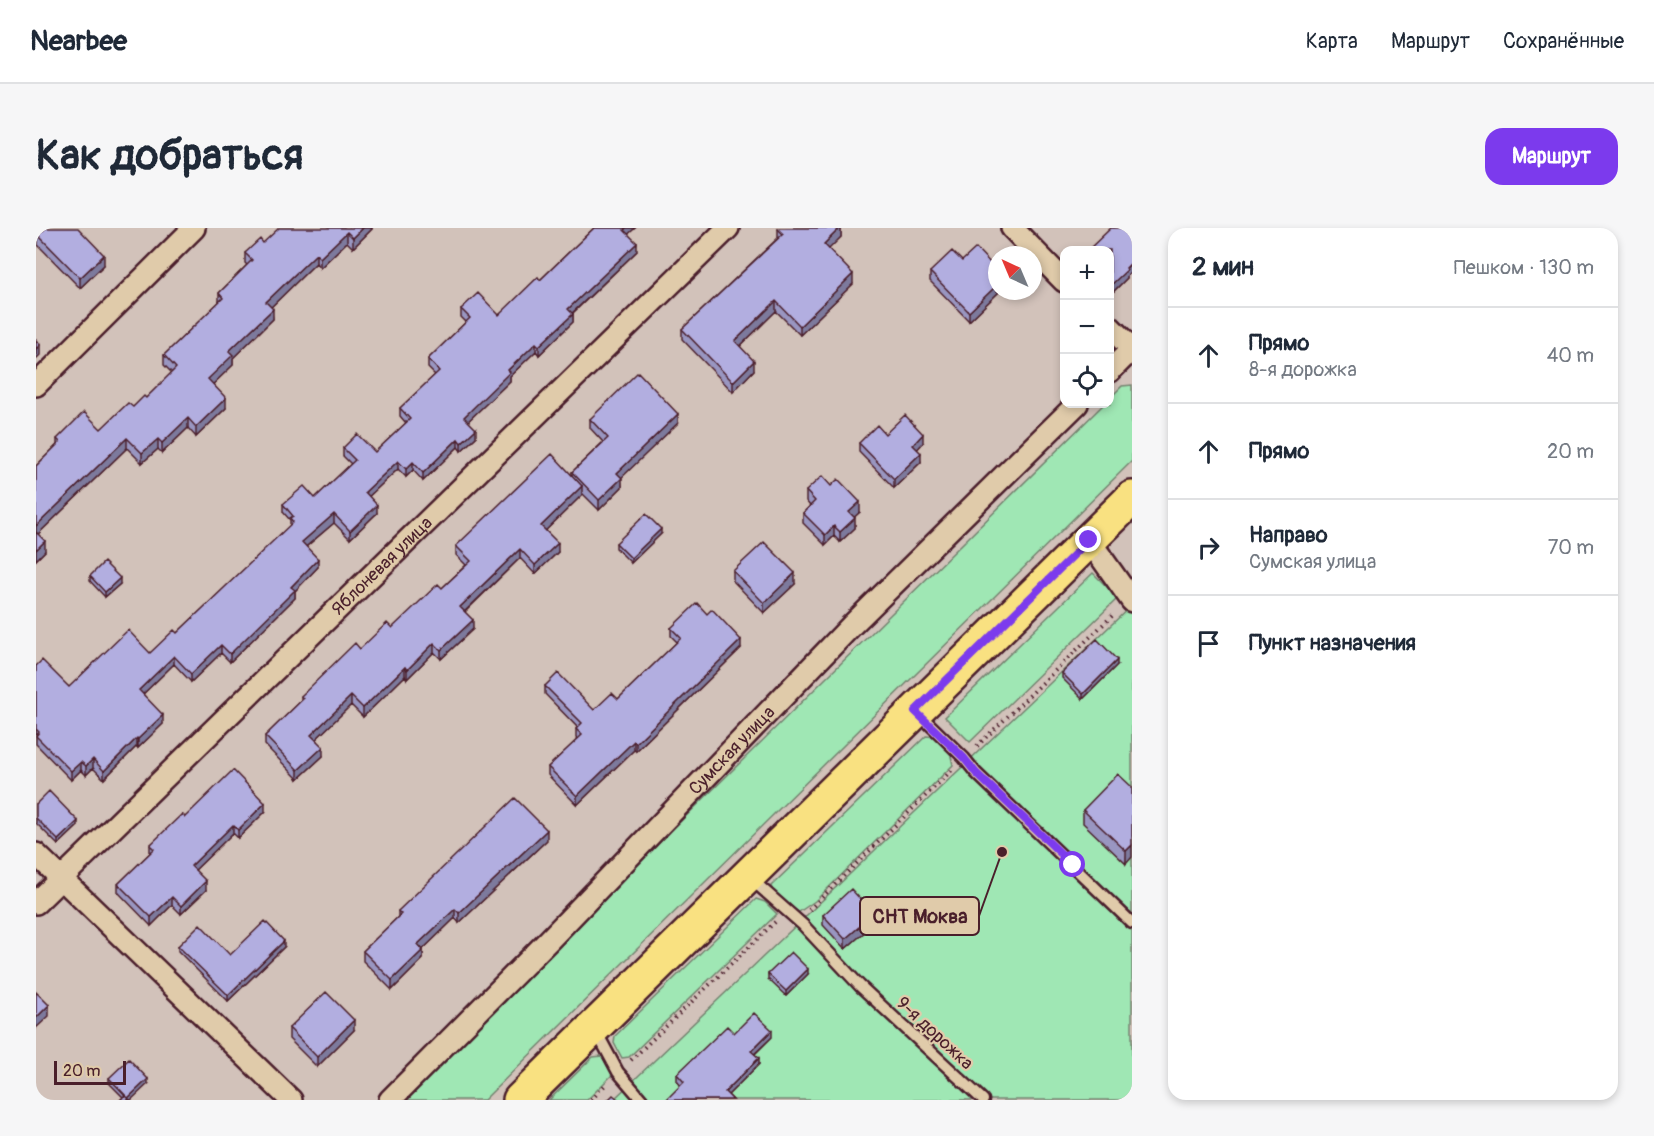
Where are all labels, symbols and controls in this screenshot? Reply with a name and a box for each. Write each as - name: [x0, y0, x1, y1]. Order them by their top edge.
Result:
- text: Nearbee: [30, 24, 127, 59]
- text: Карта: [1306, 28, 1358, 55]
- text: Маршрут: [1391, 28, 1470, 55]
- text: Сохранённые: [1503, 28, 1624, 55]
- button: Маршрут: [1485, 128, 1618, 185]
- text: Как добраться: [36, 130, 303, 182]
- north arrow: [988, 246, 1042, 300]
- map controls: [1060, 246, 1114, 408]
- button: +: [1060, 246, 1114, 300]
- text: 2 мин: [1192, 251, 1254, 283]
- text: Пешком · 130 m: [1454, 255, 1594, 280]
- button: −: [1060, 300, 1114, 354]
- text: Прямо: [1249, 329, 1309, 357]
- icon: ahead: [1192, 339, 1225, 372]
- text: 40 m: [1547, 343, 1594, 368]
- button: locate: [1060, 354, 1114, 408]
- text: 8-я дорожка: [1249, 357, 1357, 382]
- icon: ahead: [1192, 435, 1225, 468]
- text: Прямо: [1249, 437, 1309, 465]
- text: 20 m: [1547, 439, 1594, 464]
- street label: Яблоневая улица: [327, 512, 437, 620]
- text: Направо: [1249, 521, 1328, 549]
- route end: [1075, 526, 1101, 552]
- icon: right: [1192, 531, 1225, 564]
- text: 70 m: [1548, 535, 1594, 560]
- text: Сумская улица: [1249, 549, 1376, 574]
- icon: arrive: [1192, 627, 1225, 660]
- text: Пункт назначения: [1249, 629, 1416, 657]
- street label: Сумская улица: [684, 701, 780, 800]
- route start: [1059, 851, 1085, 877]
- callout: СНТ Моква: [860, 897, 979, 935]
- text: СНТ Моква: [872, 904, 968, 929]
- street label: 9-я дорожка: [891, 992, 978, 1075]
- scale bar: [54, 1058, 126, 1086]
- text: 20 m: [63, 1061, 101, 1081]

